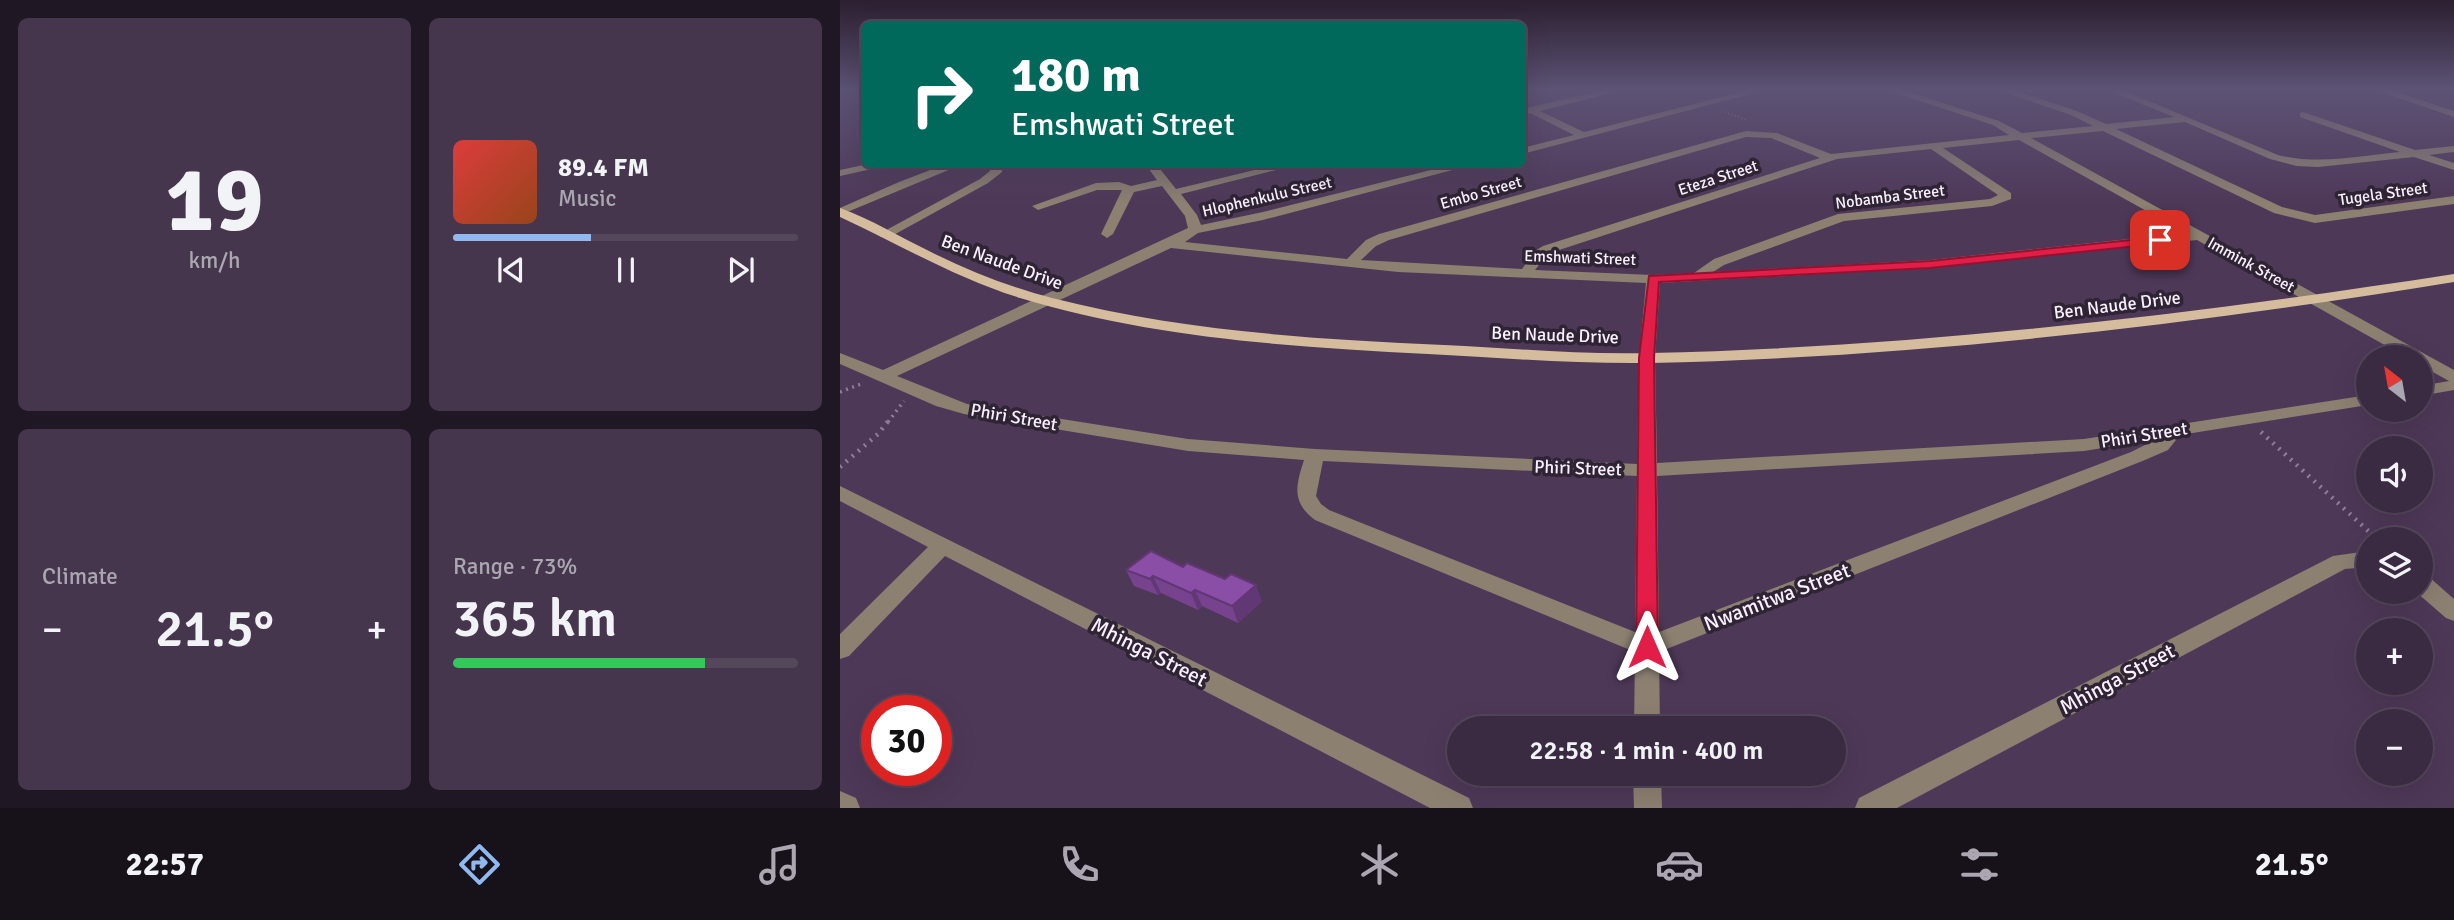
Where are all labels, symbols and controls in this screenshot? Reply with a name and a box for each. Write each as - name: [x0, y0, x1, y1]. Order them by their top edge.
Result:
- text: 180 m: [1011, 45, 1141, 105]
- icon: right: [896, 49, 987, 140]
- text: Emshwati Street: [1011, 105, 1235, 144]
- text: 19: [165, 144, 264, 257]
- text: 89.4 FM: [558, 152, 649, 184]
- street label: Eteza Street: [1676, 156, 1761, 200]
- street label: Hlophenkulu Street: [1200, 172, 1334, 222]
- street label: Embo Street: [1438, 172, 1524, 214]
- street label: Tugela Street: [2337, 178, 2429, 210]
- street label: Nobamba Street: [1834, 180, 1946, 214]
- text: Music: [558, 184, 616, 213]
- pin: [2130, 210, 2190, 270]
- icon: arrive: [2141, 221, 2179, 259]
- street label: Ben Naude Drive: [938, 230, 1066, 294]
- street label: Immink Street: [2204, 233, 2298, 297]
- text: km/h: [188, 246, 241, 275]
- street label: Emshwati Street: [1524, 246, 1637, 270]
- icon: previous: [492, 251, 530, 289]
- icon: pause: [607, 251, 645, 289]
- icon: next: [722, 251, 760, 289]
- street label: Ben Naude Drive: [2052, 286, 2182, 324]
- street label: Ben Naude Drive: [1491, 322, 1619, 348]
- north arrow: [2356, 345, 2432, 422]
- map controls: [2356, 345, 2433, 786]
- street label: Phiri Street: [969, 399, 1059, 435]
- street label: Phiri Street: [2099, 417, 2189, 453]
- button: sound: [2356, 436, 2433, 513]
- street label: Phiri Street: [1534, 455, 1622, 481]
- button: layers: [2356, 527, 2433, 604]
- text: Range · 73%: [453, 552, 577, 581]
- street label: Nwamitwa Street: [1700, 557, 1854, 637]
- text: Climate: [42, 562, 118, 591]
- text: 365 km: [453, 587, 617, 651]
- text: 21.5°: [155, 597, 274, 661]
- text: −: [42, 606, 63, 653]
- text: +: [366, 606, 387, 653]
- position arrow: [1610, 610, 1684, 684]
- street label: Mhinga Street: [1087, 612, 1211, 692]
- button: +: [2356, 618, 2433, 695]
- street label: Mhinga Street: [2055, 638, 2179, 720]
- speed limit sign: 30: [861, 695, 952, 786]
- button: −: [2356, 709, 2433, 786]
- text: 22:58 · 1 min · 400 m: [1530, 735, 1763, 767]
- icon: directions: [455, 840, 504, 889]
- icon: music: [755, 840, 804, 889]
- icon: phone: [1055, 840, 1104, 889]
- icon: climate: [1355, 840, 1404, 889]
- icon: car: [1655, 840, 1704, 889]
- icon: filters: [1955, 840, 2004, 889]
- text: 22:57: [125, 845, 204, 884]
- text: 21.5°: [2255, 845, 2329, 884]

